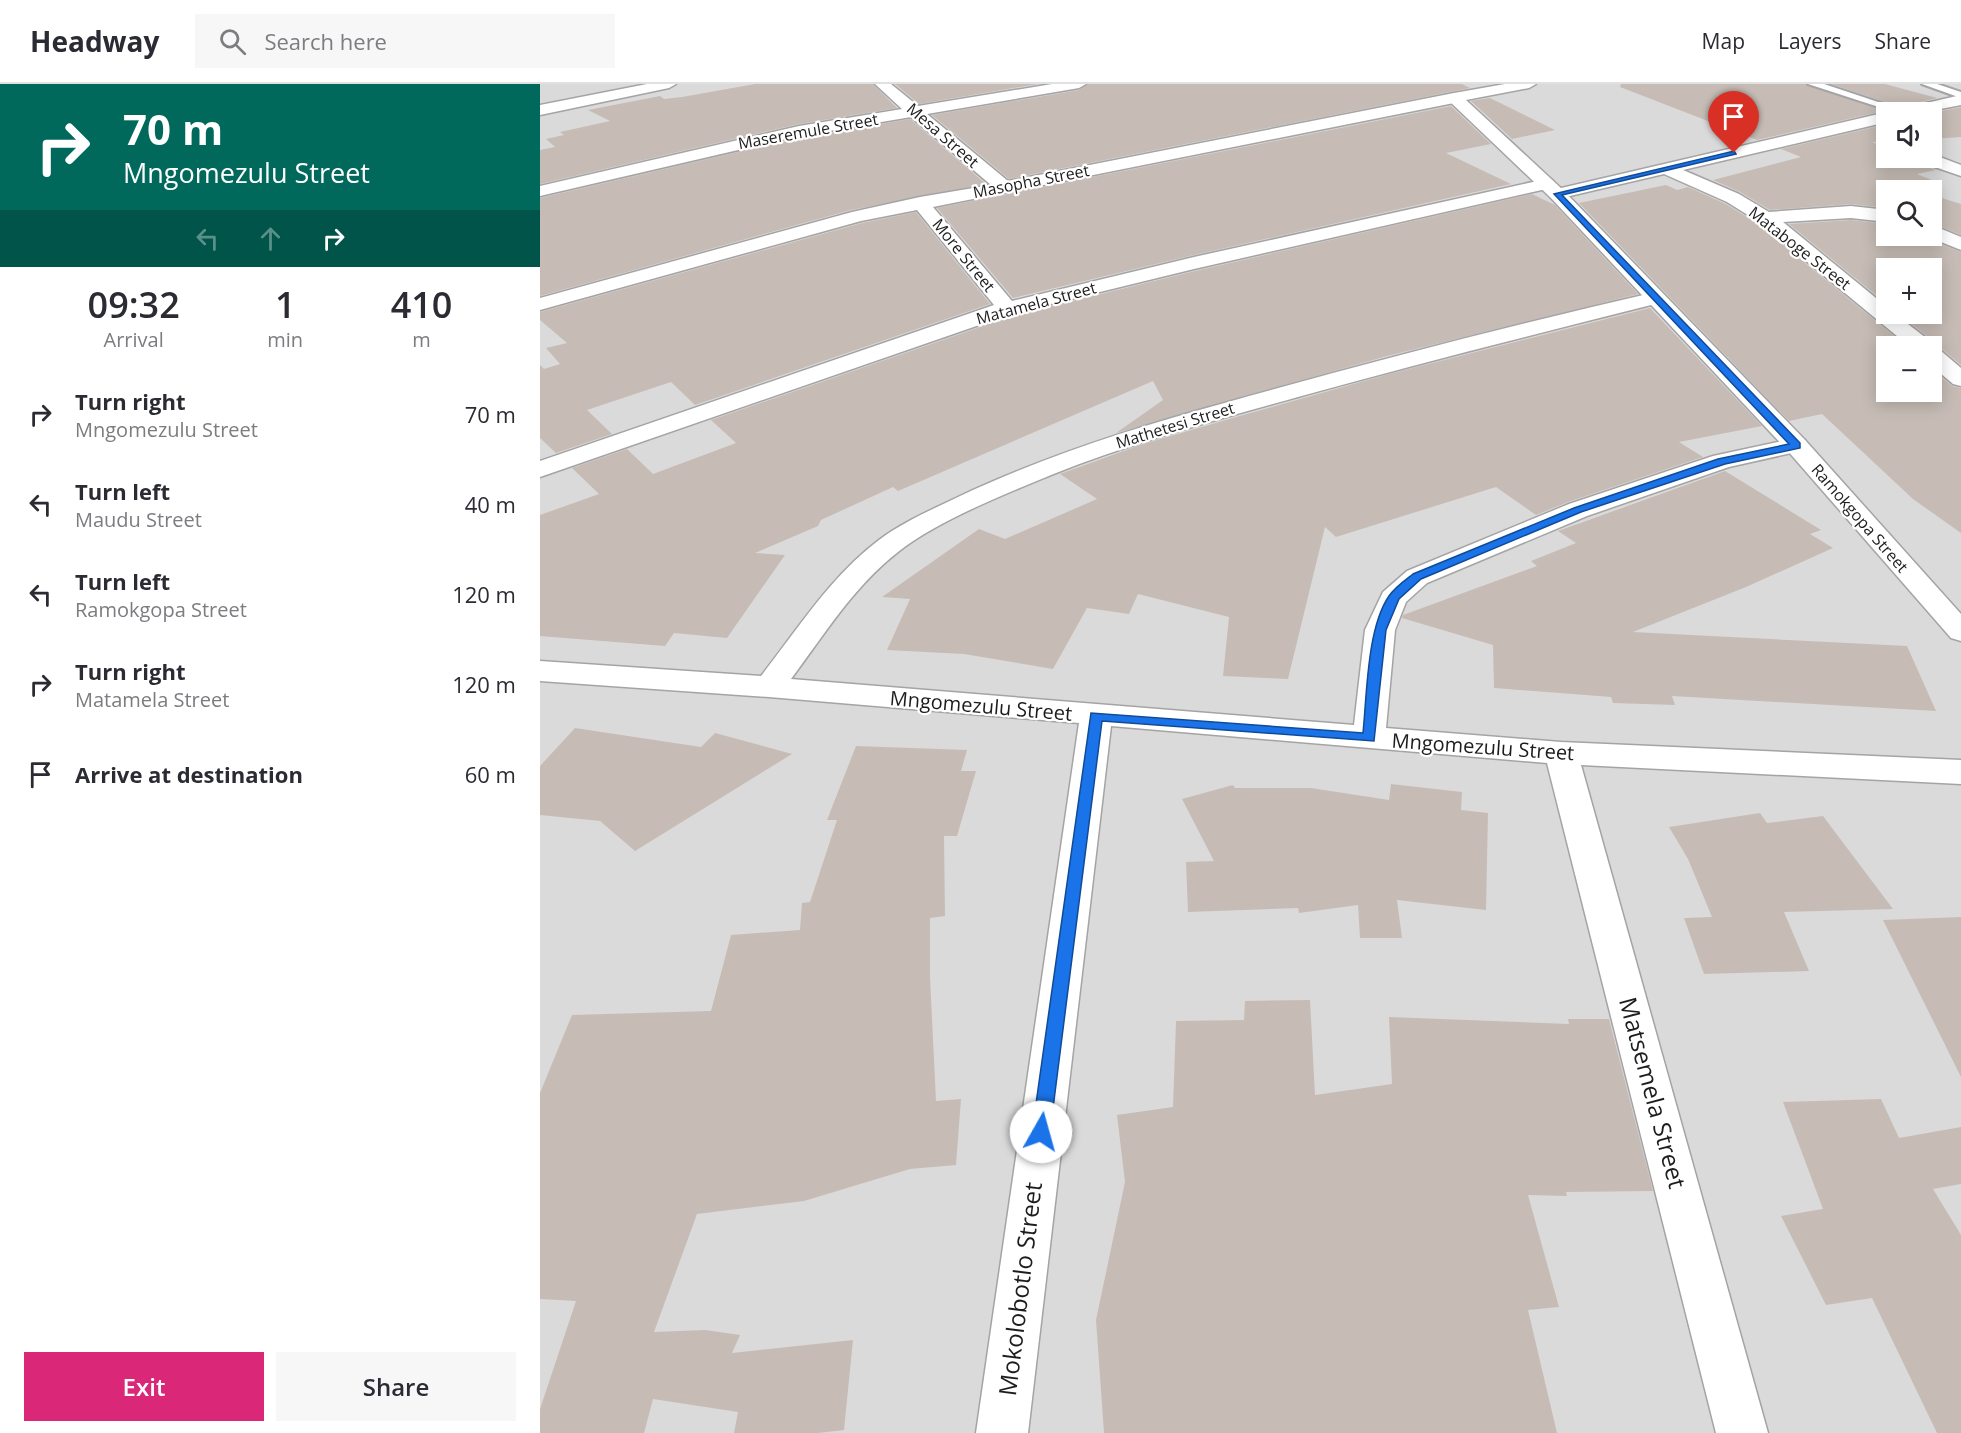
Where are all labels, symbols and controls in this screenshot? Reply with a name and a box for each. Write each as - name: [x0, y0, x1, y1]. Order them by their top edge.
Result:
- search box: [195, 14, 615, 68]
- text: Headway: [30, 22, 159, 60]
- icon: search: [216, 25, 249, 58]
- text: Search here: [264, 26, 387, 56]
- text: Map: [1702, 27, 1745, 55]
- text: Layers: [1778, 27, 1842, 55]
- text: Share: [1875, 27, 1931, 55]
- pin: [1708, 91, 1759, 153]
- street label: Mesa Street: [902, 98, 984, 173]
- text: 70 m: [123, 100, 223, 157]
- icon: arrive: [1717, 100, 1750, 133]
- map controls: [1876, 102, 1942, 402]
- button: sound: [1876, 102, 1942, 168]
- icon: right: [24, 108, 102, 186]
- street label: Maseremule Street: [736, 108, 880, 154]
- text: Mngomezulu Street: [123, 154, 370, 191]
- street label: Masopha Street: [971, 159, 1091, 203]
- button: search: [1876, 180, 1942, 246]
- street label: Mataboge Street: [1744, 201, 1856, 295]
- street label: More Street: [928, 214, 1001, 296]
- icon: left: [191, 222, 224, 255]
- icon: ahead: [254, 222, 287, 255]
- icon: right: [317, 222, 350, 255]
- button: +: [1876, 258, 1942, 324]
- street label: Matamela Street: [974, 276, 1099, 330]
- text: 09:32: [88, 280, 180, 329]
- text: 1: [275, 280, 296, 329]
- text: 410: [391, 280, 452, 329]
- text: Arrival: [104, 326, 164, 353]
- text: min: [267, 326, 303, 353]
- text: m: [412, 326, 431, 353]
- button: −: [1876, 336, 1942, 402]
- text: Turn right: [75, 386, 186, 416]
- street label: Mathetesi Street: [1113, 396, 1237, 453]
- icon: right: [24, 398, 57, 431]
- text: 70 m: [465, 399, 516, 429]
- text: Mngomezulu Street: [75, 416, 258, 443]
- street label: Ramokgopa Street: [1807, 459, 1914, 577]
- text: Turn left: [75, 476, 170, 506]
- icon: left: [24, 488, 57, 521]
- text: 40 m: [465, 489, 516, 519]
- text: Maudu Street: [75, 506, 202, 533]
- text: Turn left: [75, 566, 170, 596]
- icon: left: [24, 578, 57, 611]
- text: 120 m: [452, 579, 516, 609]
- text: Ramokgopa Street: [75, 596, 247, 623]
- text: Turn right: [75, 656, 186, 686]
- icon: right: [24, 668, 57, 701]
- text: 120 m: [452, 669, 516, 699]
- street label: Mngomezulu Street: [889, 684, 1073, 727]
- text: Matamela Street: [75, 686, 229, 713]
- street label: Mngomezulu Street: [1391, 727, 1575, 766]
- icon: arrive: [24, 758, 57, 791]
- text: Arrive at destination: [75, 759, 303, 789]
- text: 60 m: [465, 759, 516, 789]
- street label: Matsemela Street: [1612, 993, 1695, 1192]
- position arrow: [1009, 1100, 1073, 1164]
- street label: Mokolobotlo Street: [990, 1180, 1049, 1398]
- button: Exit: [24, 1352, 264, 1421]
- button: Share: [276, 1352, 516, 1421]

